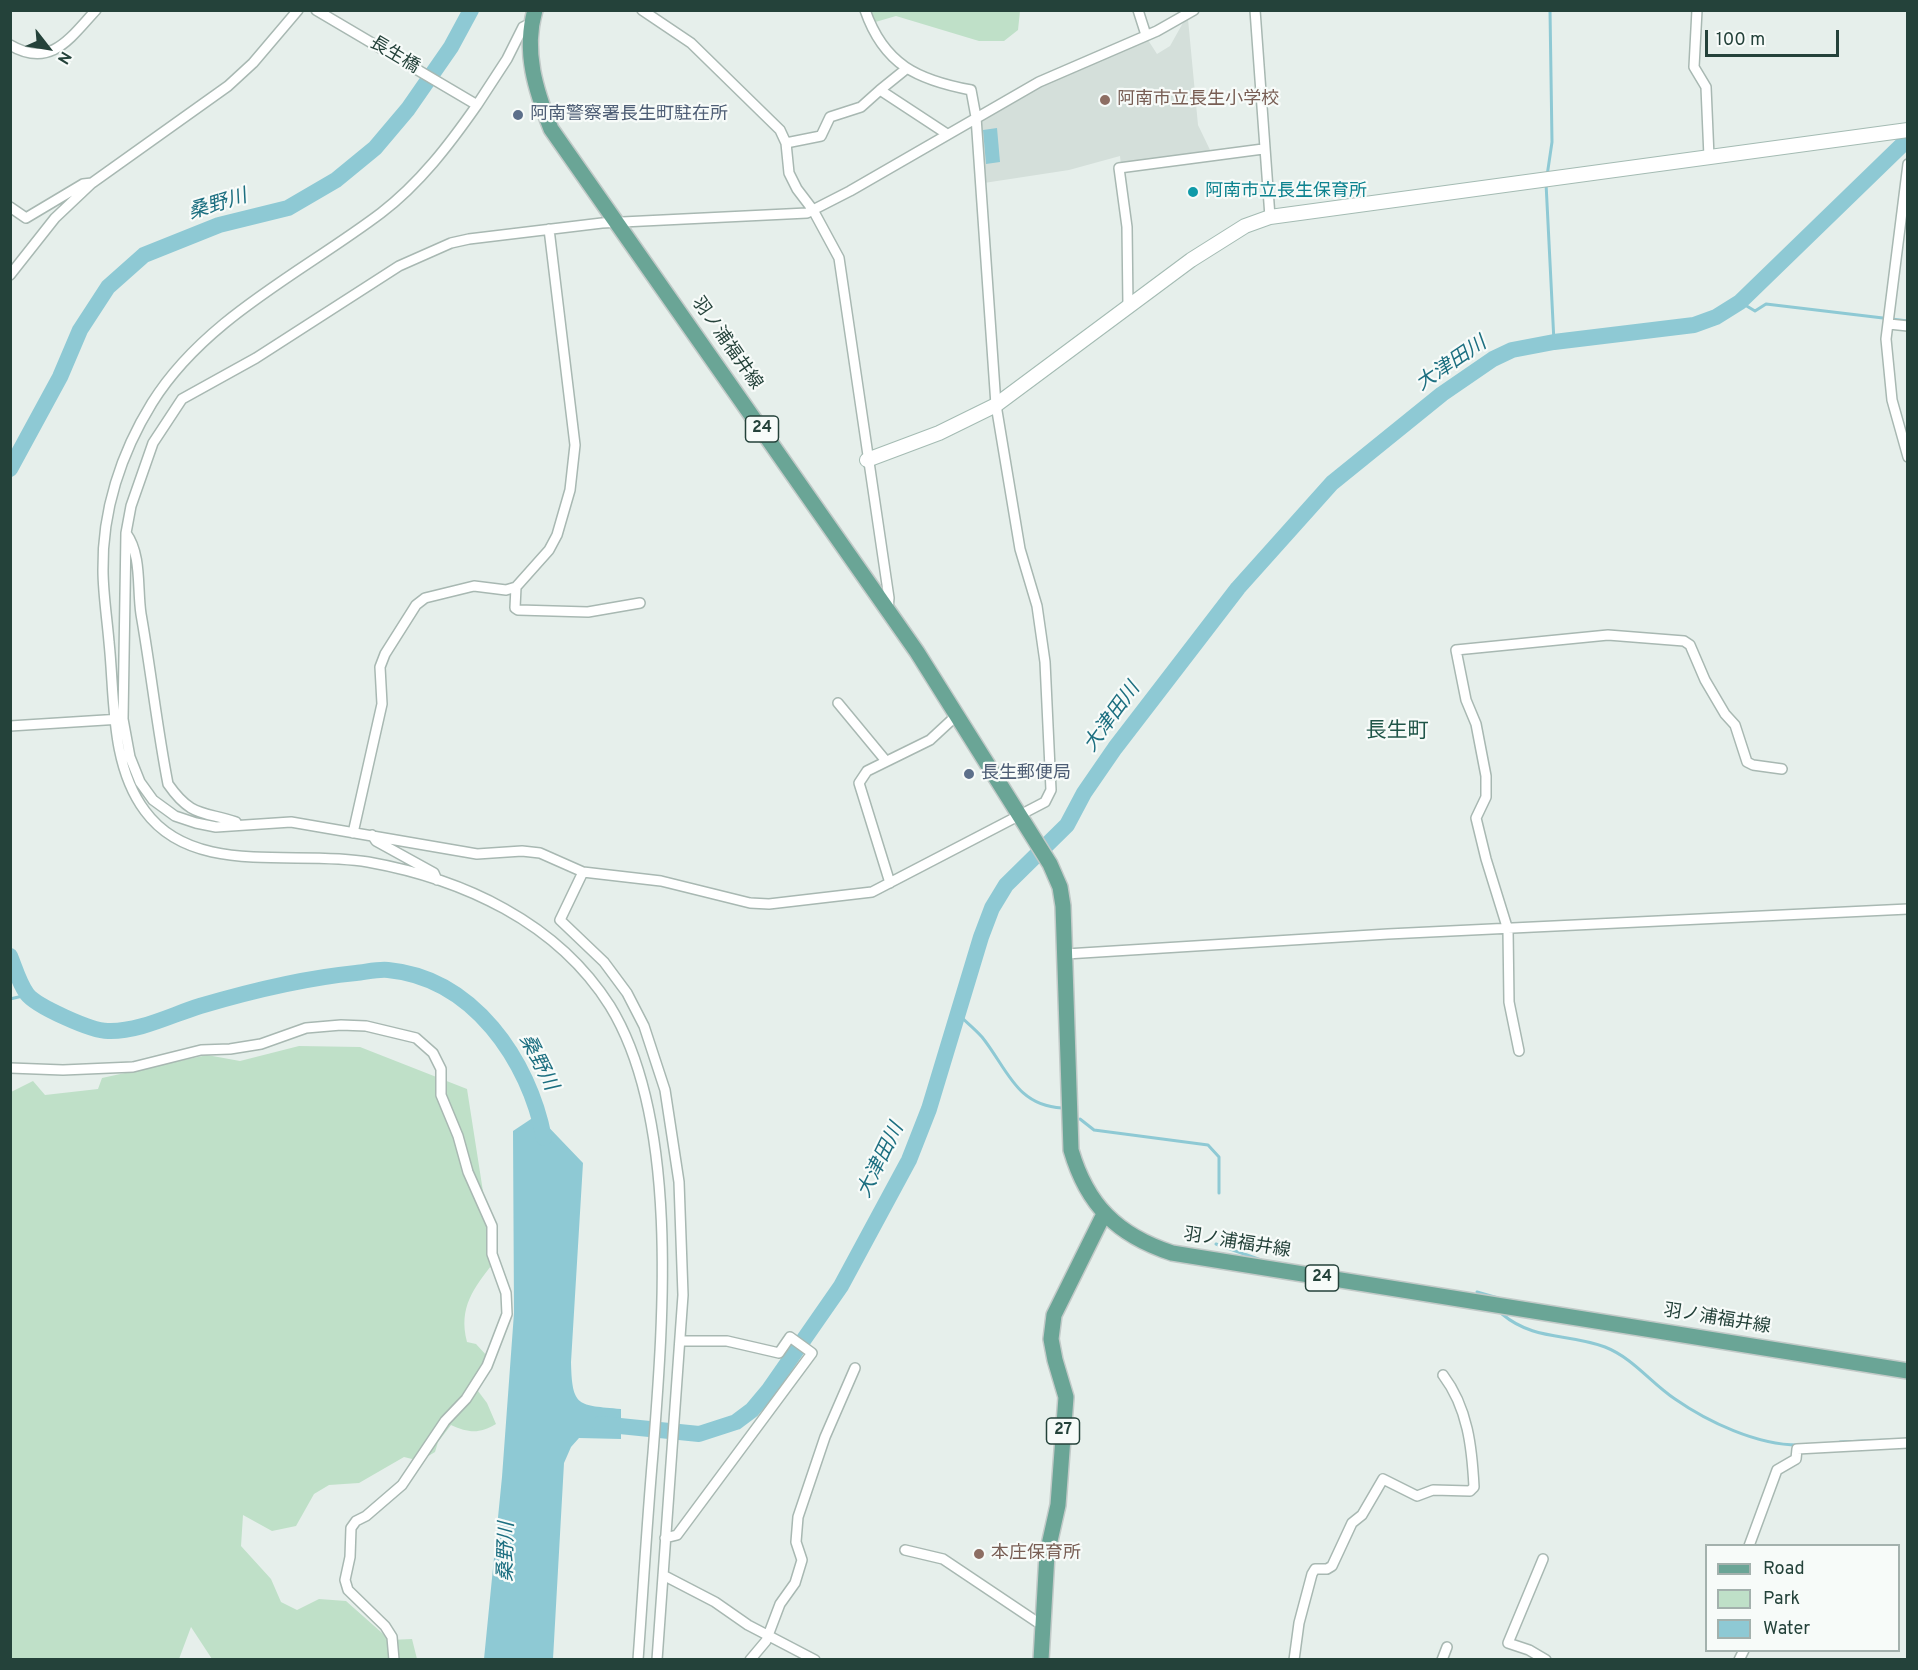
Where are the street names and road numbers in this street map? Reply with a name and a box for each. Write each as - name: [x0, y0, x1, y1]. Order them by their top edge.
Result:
- street label: 長生橋: [365, 33, 423, 79]
- street label: 羽ノ浦福井線: [686, 294, 766, 394]
- road number: 24: [746, 416, 778, 442]
- street label: 羽ノ浦福井線: [1182, 1225, 1292, 1263]
- road number: 24: [1306, 1265, 1338, 1291]
- street label: 羽ノ浦福井線: [1662, 1301, 1772, 1339]
- road number: 27: [1046, 1418, 1080, 1444]

